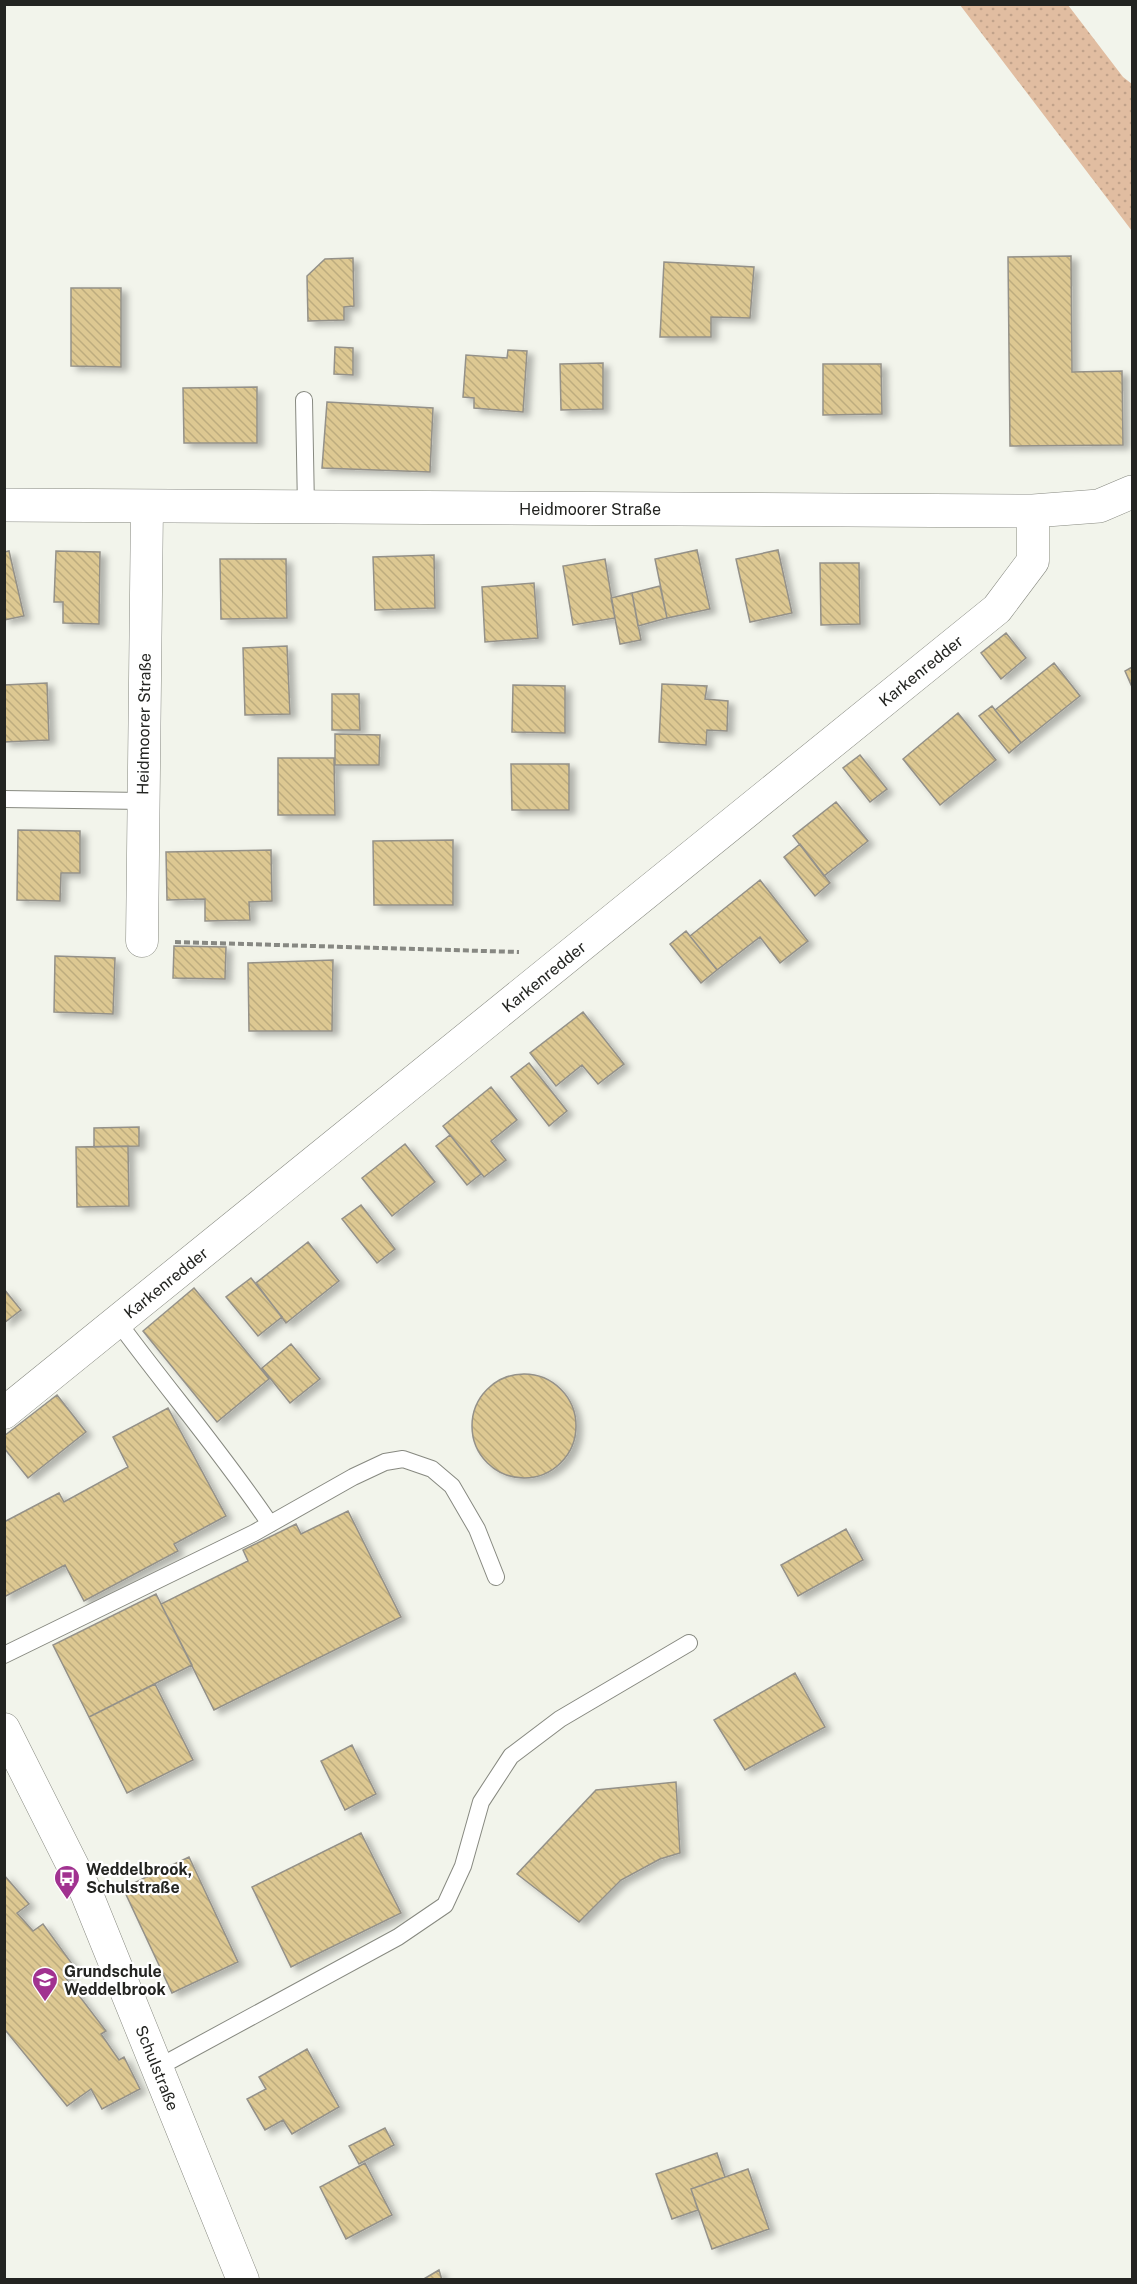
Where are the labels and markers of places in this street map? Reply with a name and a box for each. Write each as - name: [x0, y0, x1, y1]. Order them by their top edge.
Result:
- place label: Weddelbrook, Schulstraße: [86, 1860, 192, 1897]
- bus stop icon: Weddelbrook, Schulstraße: [52, 1863, 82, 1901]
- place label: Grundschule Weddelbrook: [64, 1962, 166, 1999]
- school or university icon: Grundschule Weddelbrook: [30, 1965, 60, 2003]

